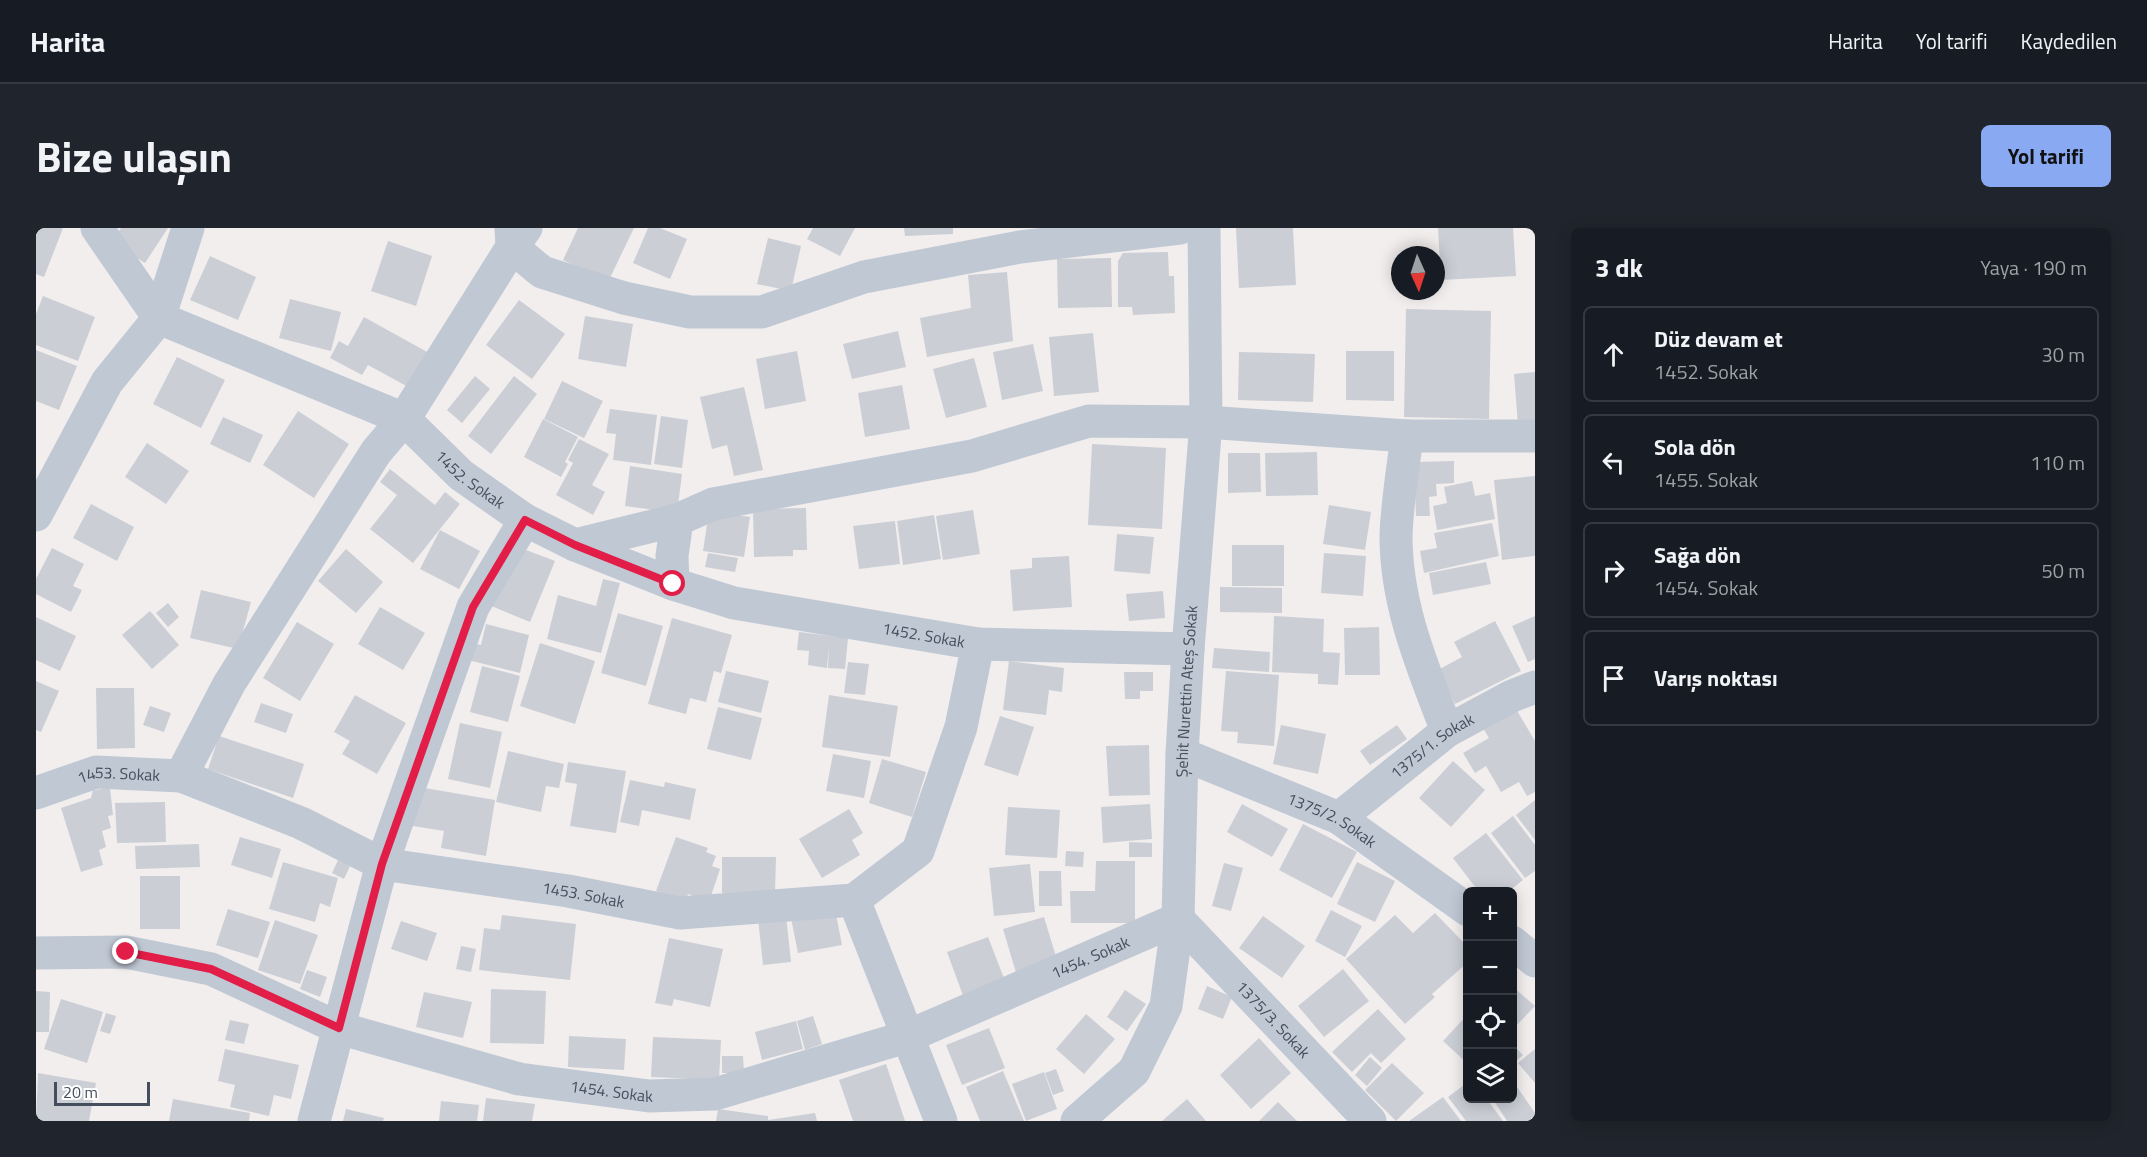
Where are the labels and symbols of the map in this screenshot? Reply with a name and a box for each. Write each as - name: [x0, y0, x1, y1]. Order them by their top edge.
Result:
- north arrow: [1391, 246, 1445, 300]
- street label: 1452. Sokak: [430, 444, 510, 515]
- route start: [659, 570, 685, 596]
- street label: Şehit Nurettin Ateş Sokak: [1169, 604, 1203, 778]
- street label: 1452. Sokak: [881, 616, 967, 654]
- street label: 1375/1. Sokak: [1385, 707, 1478, 784]
- street label: 1453. Sokak: [74, 760, 161, 790]
- street label: 1375/2. Sokak: [1284, 786, 1382, 853]
- street label: 1453. Sokak: [541, 875, 627, 914]
- street label: 1454. Sokak: [1047, 929, 1134, 985]
- route end: [112, 938, 138, 964]
- street label: 1375/3. Sokak: [1231, 975, 1316, 1064]
- street label: 1454. Sokak: [569, 1074, 654, 1108]
- scale bar: [54, 1079, 150, 1106]

